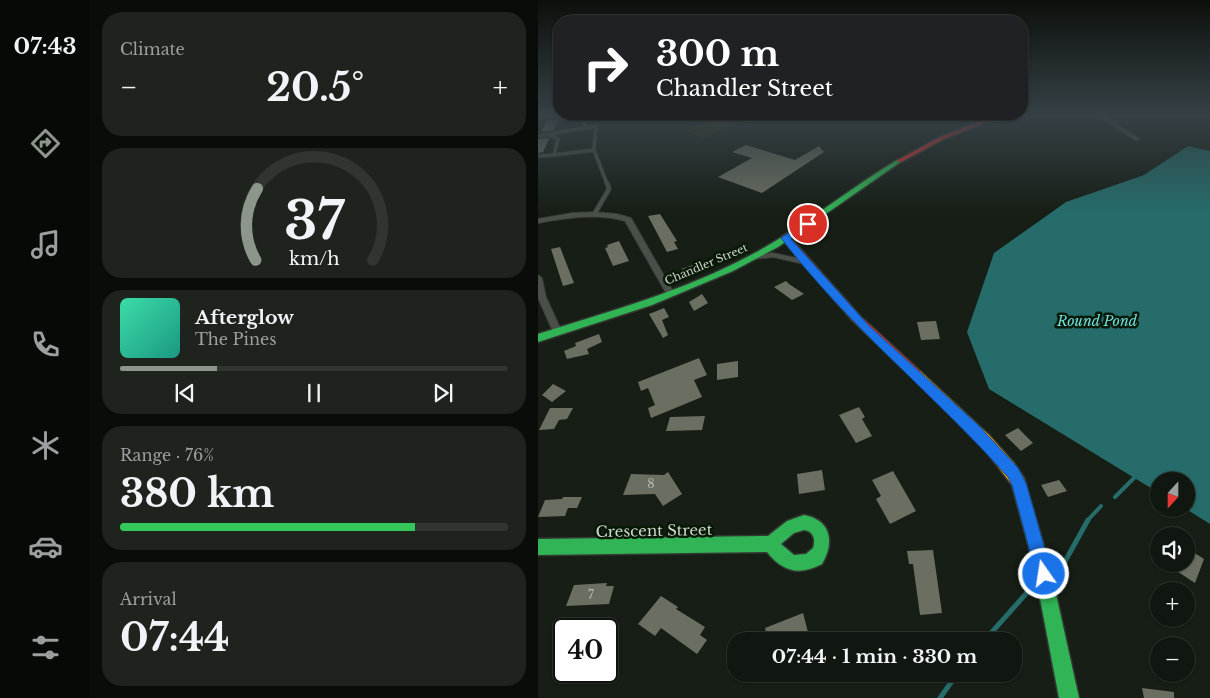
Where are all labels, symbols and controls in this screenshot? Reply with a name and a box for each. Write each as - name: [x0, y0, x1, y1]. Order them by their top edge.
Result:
- text: 300 m: [656, 32, 779, 75]
- text: 07:43: [14, 33, 76, 60]
- icon: right: [573, 35, 638, 100]
- text: Climate: [120, 39, 185, 59]
- text: 20.5°: [266, 64, 364, 111]
- text: −: [120, 70, 138, 105]
- text: +: [493, 70, 508, 105]
- text: Chandler Street: [656, 75, 833, 102]
- icon: directions: [28, 126, 63, 161]
- text: 37: [284, 189, 345, 253]
- pin: [787, 203, 829, 245]
- icon: arrive: [794, 210, 822, 238]
- icon: music: [28, 227, 63, 262]
- street label: Chandler Street: [662, 240, 750, 288]
- text: km/h: [289, 248, 339, 270]
- text: Afterglow: [195, 306, 294, 329]
- water label: Round Pond: [1056, 312, 1138, 330]
- icon: phone: [28, 327, 63, 362]
- text: The Pines: [195, 329, 277, 349]
- icon: previous: [171, 379, 199, 407]
- icon: pause: [300, 379, 328, 407]
- icon: next: [429, 379, 457, 407]
- icon: climate: [28, 428, 63, 463]
- text: Range · 76%: [120, 445, 214, 465]
- text: 380 km: [120, 470, 274, 517]
- north arrow: [1150, 472, 1196, 518]
- map controls: [1150, 472, 1195, 682]
- house number: 8: [647, 476, 655, 491]
- street label: Crescent Street: [596, 520, 713, 541]
- button: sound: [1150, 527, 1195, 572]
- icon: car: [28, 529, 63, 564]
- position arrow: [1017, 547, 1069, 599]
- button: +: [1150, 582, 1195, 627]
- house number: 7: [588, 587, 595, 602]
- text: Arrival: [120, 589, 177, 609]
- text: 07:44: [120, 614, 230, 661]
- speed limit sign: 40: [553, 618, 618, 683]
- icon: filters: [28, 630, 63, 665]
- button: −: [1150, 637, 1195, 682]
- text: 07:44 · 1 min · 330 m: [772, 645, 977, 668]

